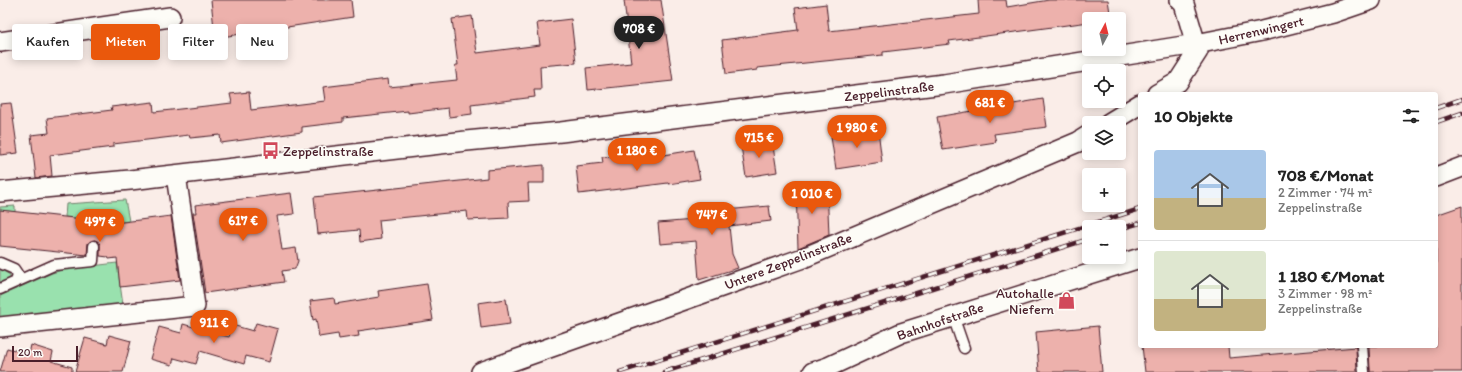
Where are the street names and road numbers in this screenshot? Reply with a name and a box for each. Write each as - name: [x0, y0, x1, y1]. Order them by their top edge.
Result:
- street label: Herrenwingert: [1217, 12, 1305, 49]
- street label: Zeppelinstraße: [843, 77, 935, 105]
- street label: Untere Zeppelinstraße: [722, 229, 855, 294]
- street label: Bahnhofstraße: [894, 299, 986, 344]

